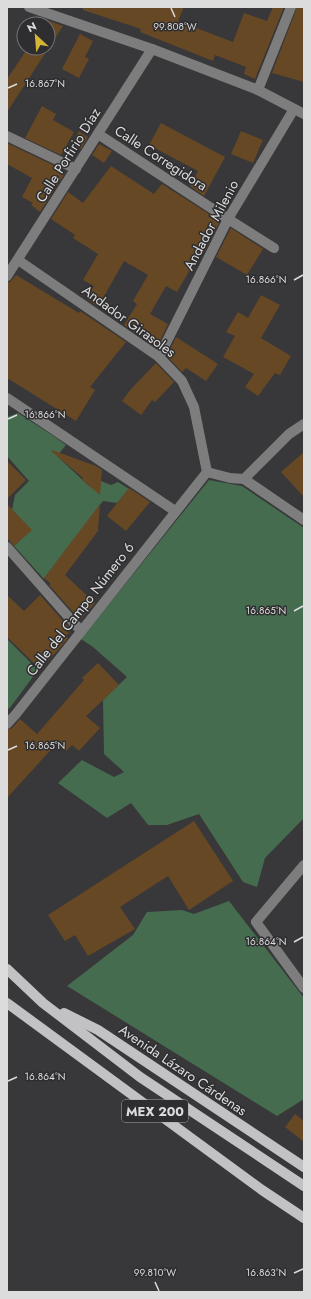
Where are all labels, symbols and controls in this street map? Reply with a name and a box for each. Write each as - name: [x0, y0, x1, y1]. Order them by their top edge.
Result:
- north arrow: [16, 16, 56, 56]
- text: N: [24, 18, 39, 36]
- text: 99.808°W: [153, 19, 197, 34]
- text: 16.867°N: [25, 76, 65, 91]
- street label: Calle Porfirio Díaz: [31, 103, 105, 206]
- street label: Calle Corregidora: [111, 121, 211, 195]
- street label: Andador Milenio: [179, 176, 243, 274]
- text: 16.866°N: [246, 272, 286, 287]
- street label: Andador Girasoles: [78, 280, 180, 362]
- text: 16.866°N: [25, 407, 65, 422]
- street label: Calle del Campo Número 6: [21, 538, 139, 680]
- text: 16.865°N: [246, 603, 286, 618]
- text: 16.865°N: [25, 738, 65, 753]
- text: 16.864°N: [246, 934, 286, 949]
- street label: Avenida Lázaro Cárdenas: [115, 1020, 251, 1121]
- text: 16.864°N: [25, 1069, 65, 1084]
- road number: MEX 200: [122, 1100, 188, 1122]
- text: 99.810°W: [134, 1265, 176, 1280]
- text: 16.863°N: [246, 1265, 286, 1280]

